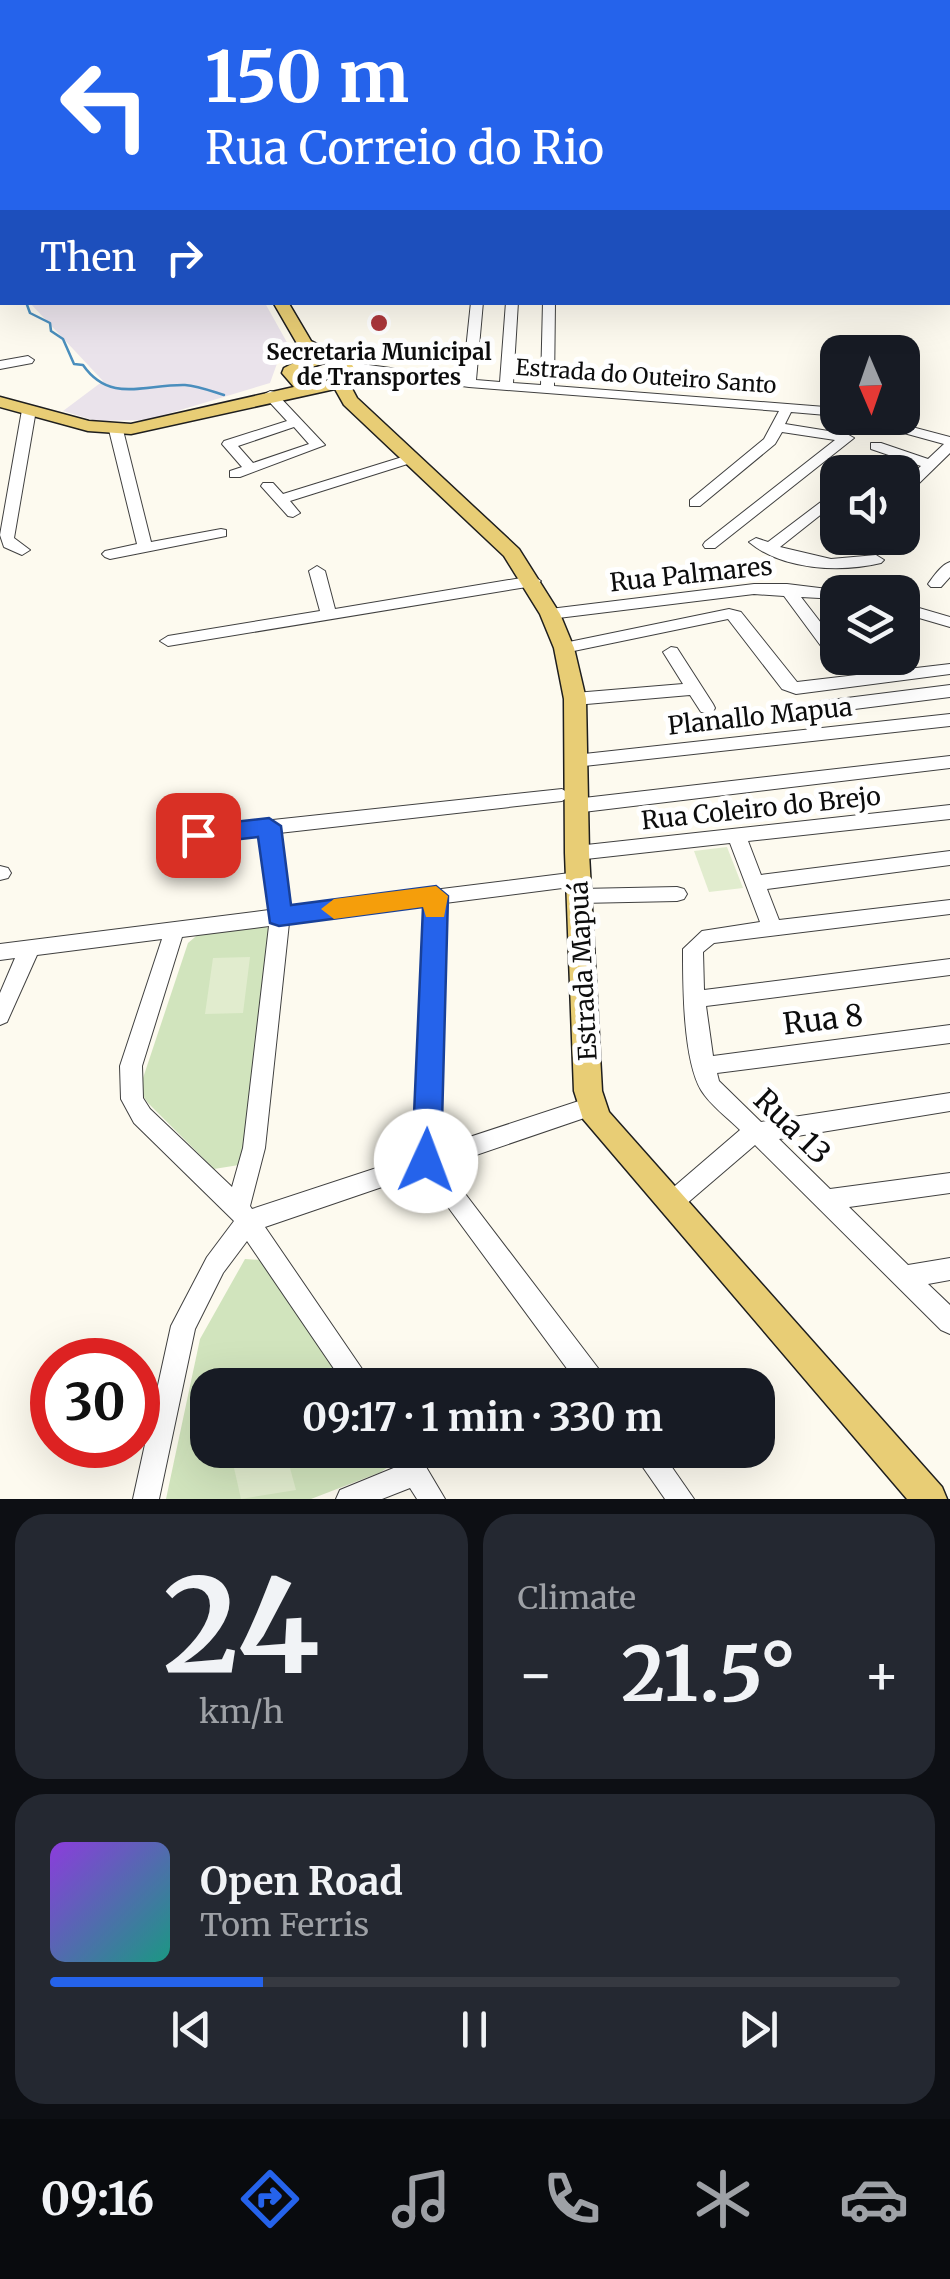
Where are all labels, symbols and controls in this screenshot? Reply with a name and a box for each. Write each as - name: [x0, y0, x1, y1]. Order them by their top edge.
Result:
- text: 150 m: [205, 33, 409, 121]
- icon: left: [40, 40, 170, 170]
- text: Rua Correio do Rio: [205, 120, 604, 176]
- icon: right: [157, 230, 212, 285]
- text: Then: [40, 234, 137, 281]
- marker: Secretaria Municipal de Transportes: [368, 312, 390, 334]
- north arrow: [820, 335, 920, 435]
- map controls: [820, 335, 920, 675]
- place label: Secretaria Municipal de Transportes: [266, 338, 492, 391]
- street label: Estrada do Outeiro Santo: [515, 353, 778, 399]
- button: sound: [820, 455, 920, 555]
- street label: Rua Palmares: [608, 550, 774, 598]
- button: layers: [820, 575, 920, 675]
- street label: Planallo Mapua: [666, 690, 854, 742]
- street label: Rua Coleiro do Brejo: [640, 780, 882, 836]
- pin: [156, 793, 241, 878]
- icon: arrive: [171, 808, 226, 863]
- street label: Estrada Mapuá: [562, 880, 604, 1062]
- street label: Rua 8: [781, 995, 865, 1043]
- street label: Rua 13: [746, 1081, 839, 1172]
- position arrow: [374, 1109, 478, 1213]
- speed limit sign: 30: [30, 1338, 160, 1468]
- text: 09:17 · 1 min · 330 m: [302, 1394, 663, 1441]
- text: 24: [163, 1545, 320, 1708]
- text: Climate: [518, 1578, 636, 1618]
- text: 21.5°: [621, 1627, 796, 1721]
- text: −: [518, 1640, 554, 1709]
- text: +: [863, 1640, 900, 1709]
- text: km/h: [199, 1692, 284, 1732]
- text: Open Road: [200, 1858, 403, 1905]
- text: Tom Ferris: [200, 1905, 369, 1945]
- icon: previous: [164, 2002, 219, 2057]
- icon: pause: [447, 2002, 502, 2057]
- icon: next: [731, 2002, 786, 2057]
- icon: directions: [235, 2164, 305, 2234]
- icon: music: [386, 2164, 456, 2234]
- icon: phone: [537, 2164, 607, 2234]
- icon: climate: [688, 2164, 758, 2234]
- icon: car: [839, 2164, 909, 2234]
- text: 09:16: [41, 2171, 154, 2227]

